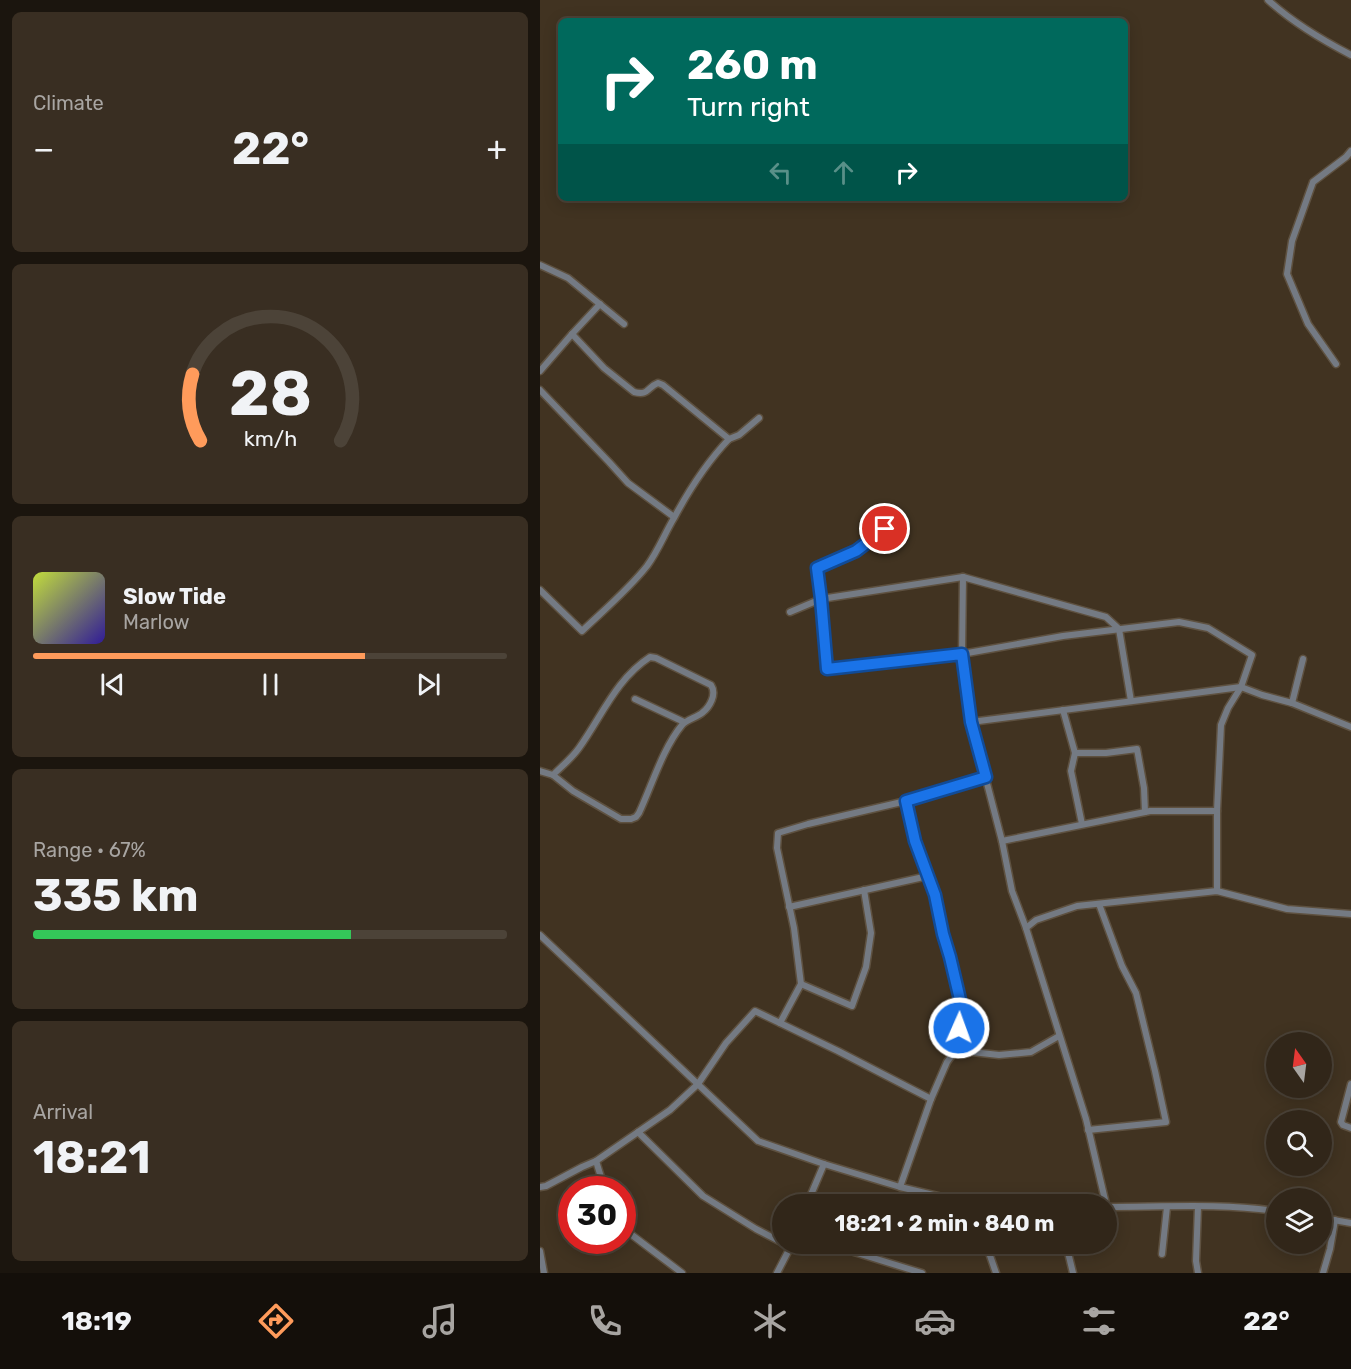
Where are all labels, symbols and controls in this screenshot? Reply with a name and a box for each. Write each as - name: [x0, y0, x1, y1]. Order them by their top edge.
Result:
- text: 260 m: [687, 40, 818, 90]
- icon: right: [588, 42, 666, 120]
- text: Climate: [33, 91, 104, 115]
- text: Turn right: [687, 91, 810, 123]
- text: 22°: [232, 122, 309, 175]
- text: −: [33, 129, 54, 168]
- text: +: [486, 129, 507, 168]
- icon: left: [764, 156, 797, 189]
- icon: ahead: [827, 156, 860, 189]
- icon: right: [890, 156, 923, 189]
- text: 28: [229, 357, 311, 431]
- text: km/h: [243, 427, 297, 452]
- pin: [859, 503, 910, 554]
- icon: arrive: [868, 512, 901, 545]
- text: Slow Tide: [123, 583, 226, 610]
- text: Marlow: [123, 610, 190, 634]
- icon: previous: [96, 668, 129, 701]
- icon: pause: [254, 668, 287, 701]
- icon: next: [412, 668, 445, 701]
- text: Range · 67%: [33, 838, 146, 862]
- text: 335 km: [33, 869, 199, 922]
- position arrow: [927, 996, 991, 1060]
- north arrow: [1266, 1032, 1332, 1098]
- map controls: [1266, 1032, 1332, 1254]
- text: Arrival: [33, 1100, 93, 1124]
- button: search: [1266, 1110, 1332, 1176]
- text: 18:21: [33, 1131, 151, 1184]
- speed limit sign: 30: [558, 1176, 636, 1254]
- button: layers: [1266, 1188, 1332, 1254]
- text: 18:21 · 2 min · 840 m: [834, 1210, 1055, 1237]
- icon: directions: [255, 1300, 297, 1342]
- icon: music: [419, 1300, 461, 1342]
- icon: phone: [584, 1300, 626, 1342]
- icon: climate: [749, 1300, 791, 1342]
- icon: car: [914, 1300, 956, 1342]
- icon: filters: [1078, 1300, 1120, 1342]
- text: 18:19: [61, 1305, 132, 1337]
- text: 22°: [1243, 1305, 1289, 1337]

